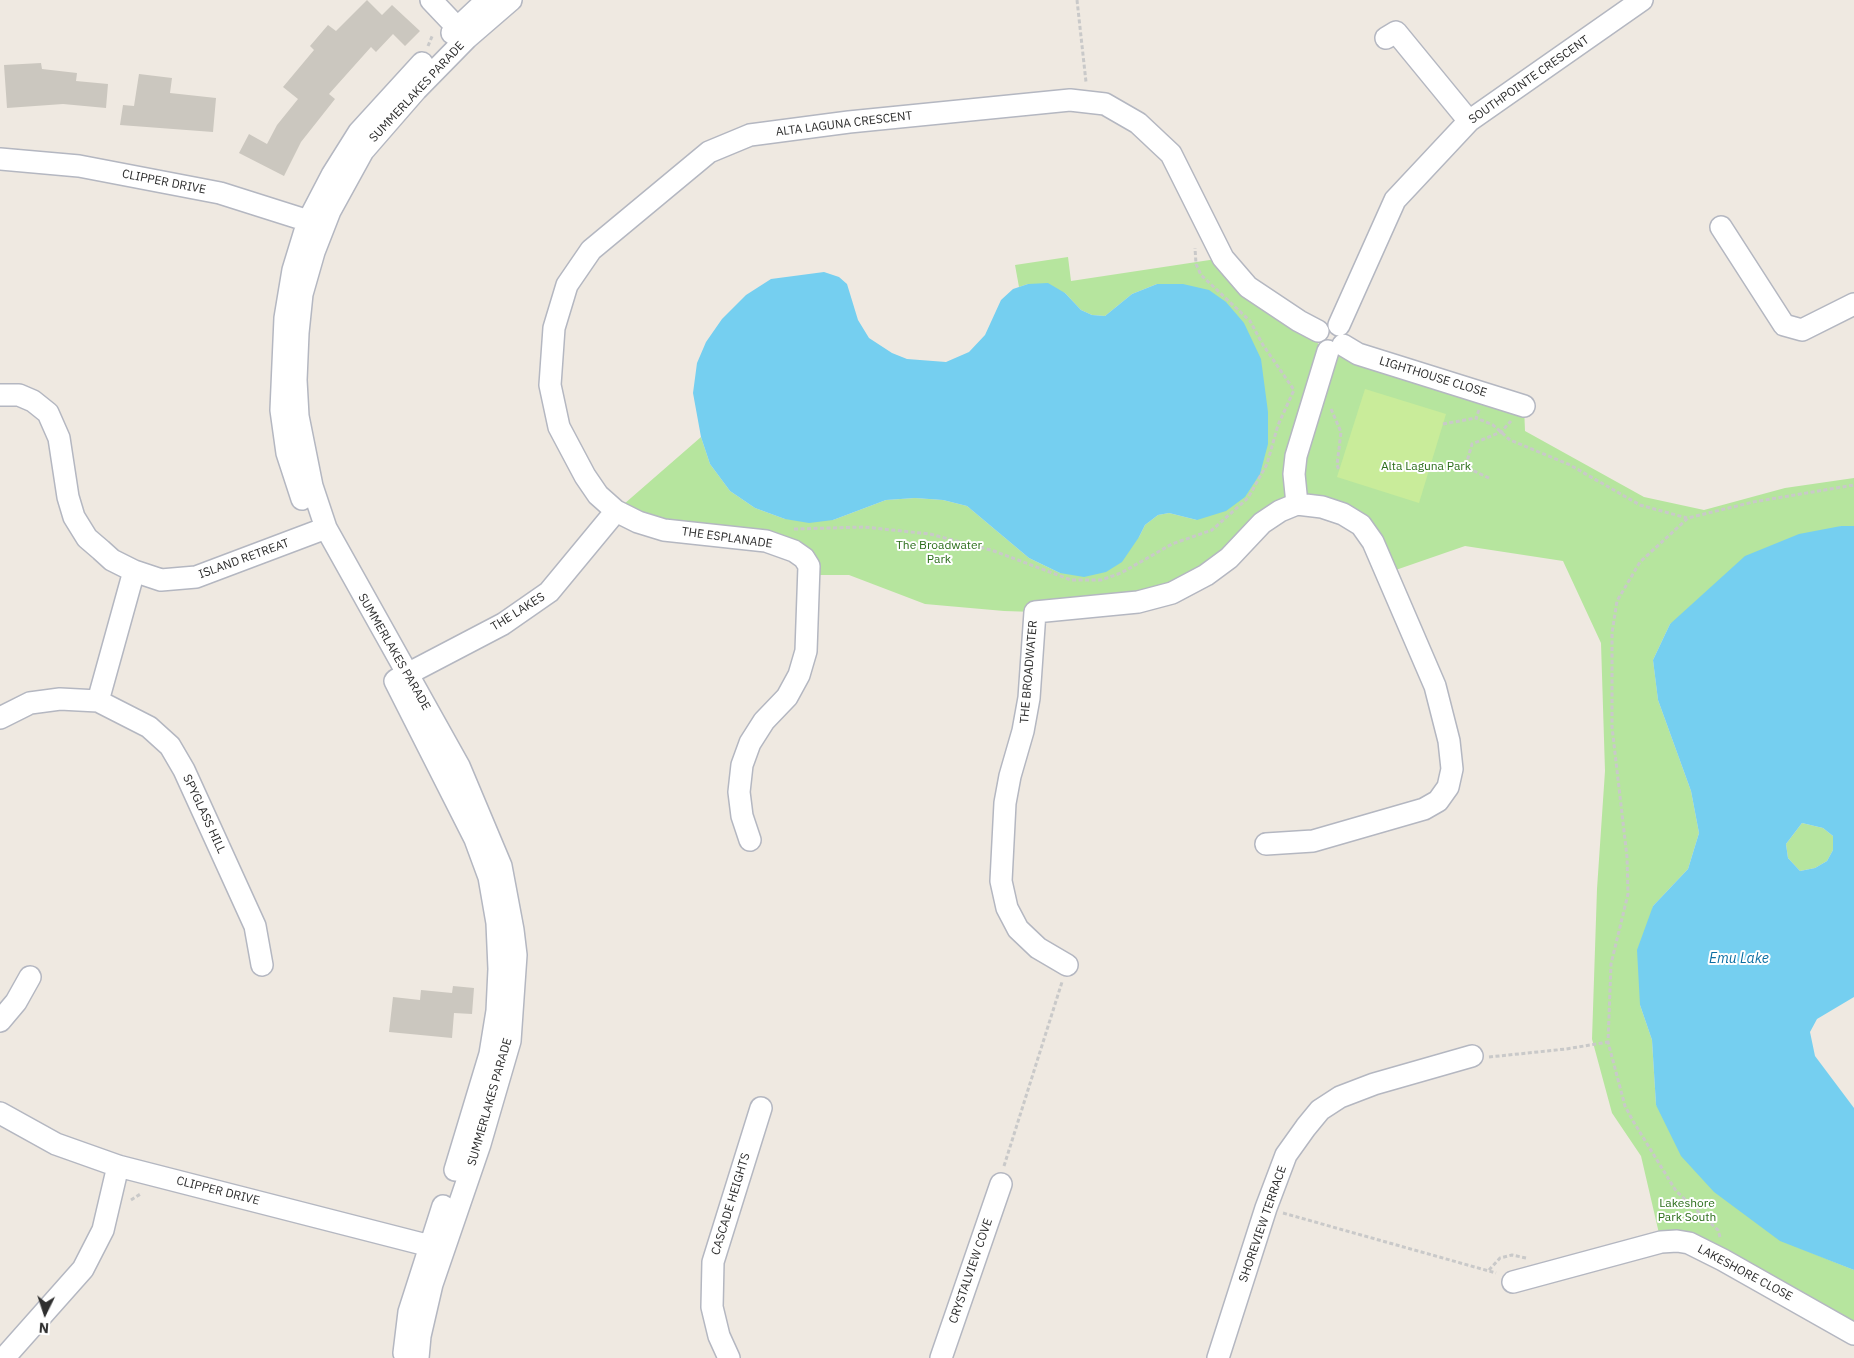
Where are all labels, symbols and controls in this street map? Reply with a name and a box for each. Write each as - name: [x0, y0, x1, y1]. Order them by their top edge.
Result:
- street label: SOUTHPOINTE CRESCENT: [1466, 33, 1592, 127]
- street label: SUMMERLAKES PARADE: [367, 39, 467, 145]
- street label: ALTA LAGUNA CRESCENT: [775, 108, 913, 140]
- street label: CLIPPER DRIVE: [121, 167, 207, 197]
- street label: LIGHTHOUSE CLOSE: [1377, 354, 1489, 400]
- park label: Alta Laguna Park: [1381, 460, 1471, 474]
- street label: THE ESPLANADE: [681, 524, 773, 552]
- street label: ISLAND RETREAT: [197, 536, 291, 582]
- park label: The Broadwater Park: [896, 539, 982, 567]
- street label: THE LAKES: [488, 590, 548, 634]
- street label: SUMMERLAKES PARADE: [355, 591, 433, 713]
- street label: THE BROADWATER: [1017, 620, 1041, 724]
- street label: SPYGLASS HILL: [179, 772, 229, 856]
- water label: Emu Lake: [1709, 951, 1769, 967]
- street label: SUMMERLAKES PARADE: [465, 1036, 515, 1168]
- street label: CASCADE HEIGHTS: [709, 1151, 753, 1257]
- street label: SHOREVIEW TERRACE: [1236, 1164, 1290, 1284]
- street label: CLIPPER DRIVE: [175, 1174, 261, 1208]
- park label: Lakeshore Park South: [1658, 1197, 1716, 1225]
- street label: CRYSTALVIEW COVE: [946, 1217, 996, 1325]
- street label: LAKESHORE CLOSE: [1695, 1242, 1795, 1304]
- north arrow: [20, 1288, 70, 1338]
- text: N: [38, 1319, 50, 1337]

